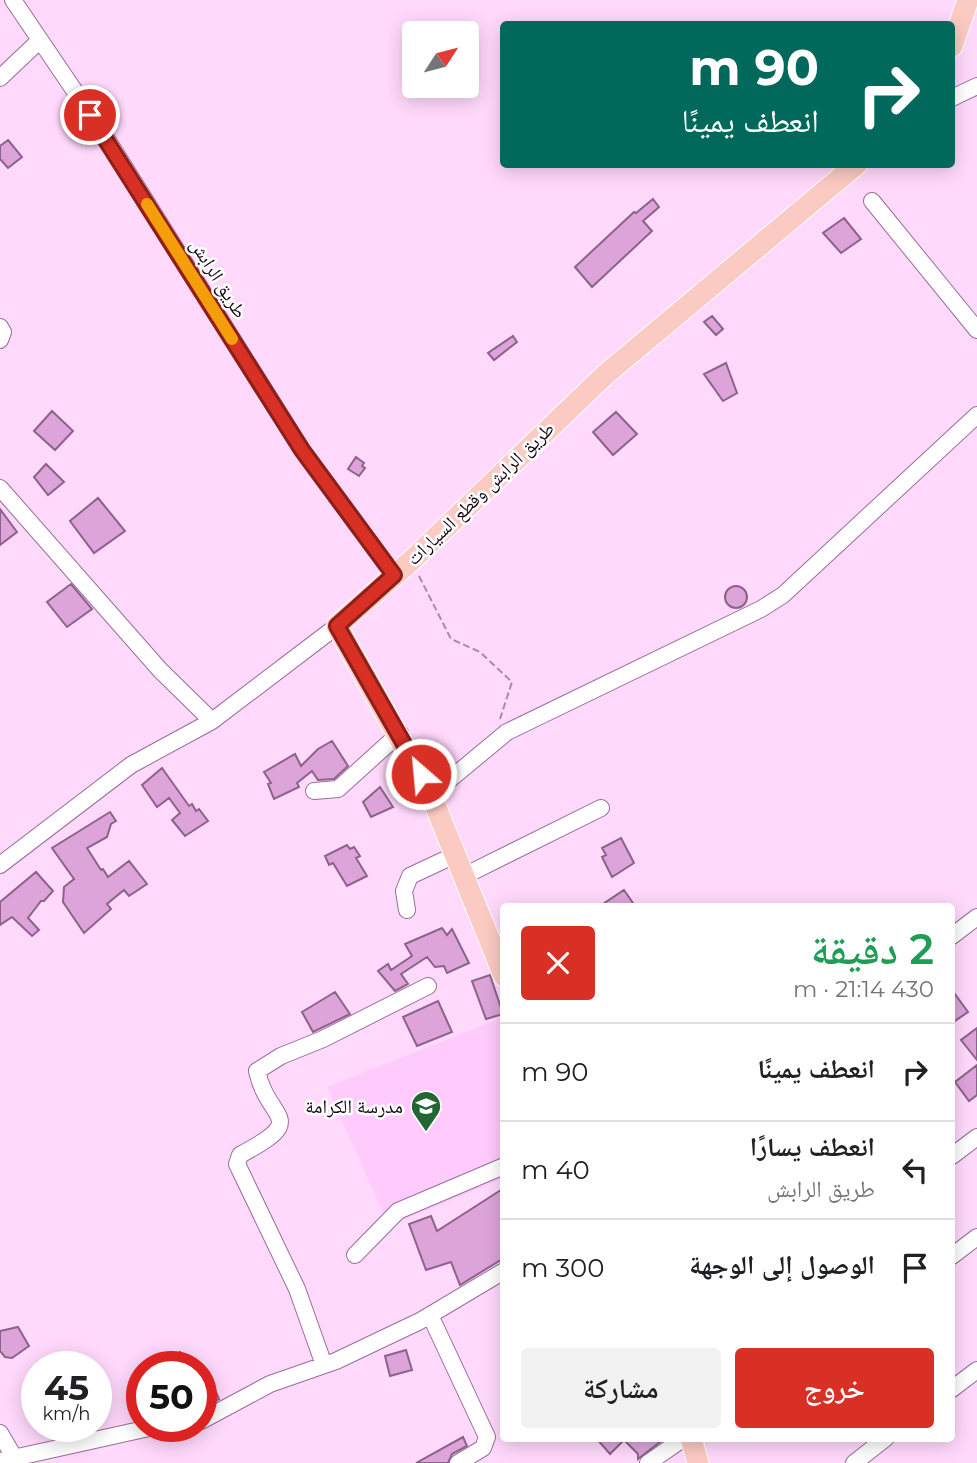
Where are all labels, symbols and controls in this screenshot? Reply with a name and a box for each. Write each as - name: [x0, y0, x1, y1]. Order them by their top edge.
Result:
- north arrow: [402, 21, 480, 98]
- map controls: [402, 21, 479, 98]
- text: 90 m: [689, 38, 819, 97]
- icon: right: [843, 49, 934, 140]
- pin: [60, 85, 120, 145]
- icon: arrive: [71, 96, 109, 134]
- text: انعطف يمينًا: [682, 101, 819, 140]
- street label: طريق الرابش: [185, 234, 252, 322]
- street label: طريق الرابش وقطع السيارات: [402, 417, 560, 571]
- position arrow: [384, 737, 458, 811]
- text: 2 دقيقة: [811, 923, 934, 975]
- button: close: [521, 926, 595, 1000]
- text: 430 m · 21:14: [793, 975, 934, 1003]
- text: انعطف يمينًا: [757, 1053, 875, 1085]
- icon: right: [896, 1053, 934, 1091]
- text: 90 m: [521, 1056, 588, 1088]
- school or university icon: مدرسة الكرامة: [409, 1089, 443, 1133]
- place label: مدرسة الكرامة: [305, 1095, 403, 1118]
- text: انعطف يسارًا: [750, 1131, 875, 1163]
- icon: left: [896, 1151, 934, 1189]
- text: 40 m: [521, 1154, 590, 1186]
- text: طريق الرابش: [767, 1175, 875, 1203]
- text: الوصول إلى الوجهة: [689, 1249, 875, 1281]
- icon: arrive: [896, 1249, 934, 1287]
- text: 300 m: [521, 1252, 605, 1284]
- button: مشاركة: [521, 1348, 721, 1428]
- button: خروج: [735, 1348, 934, 1428]
- speed limit sign: 50: [126, 1351, 217, 1442]
- text: 45: [44, 1366, 89, 1409]
- text: km/h: [42, 1403, 91, 1425]

